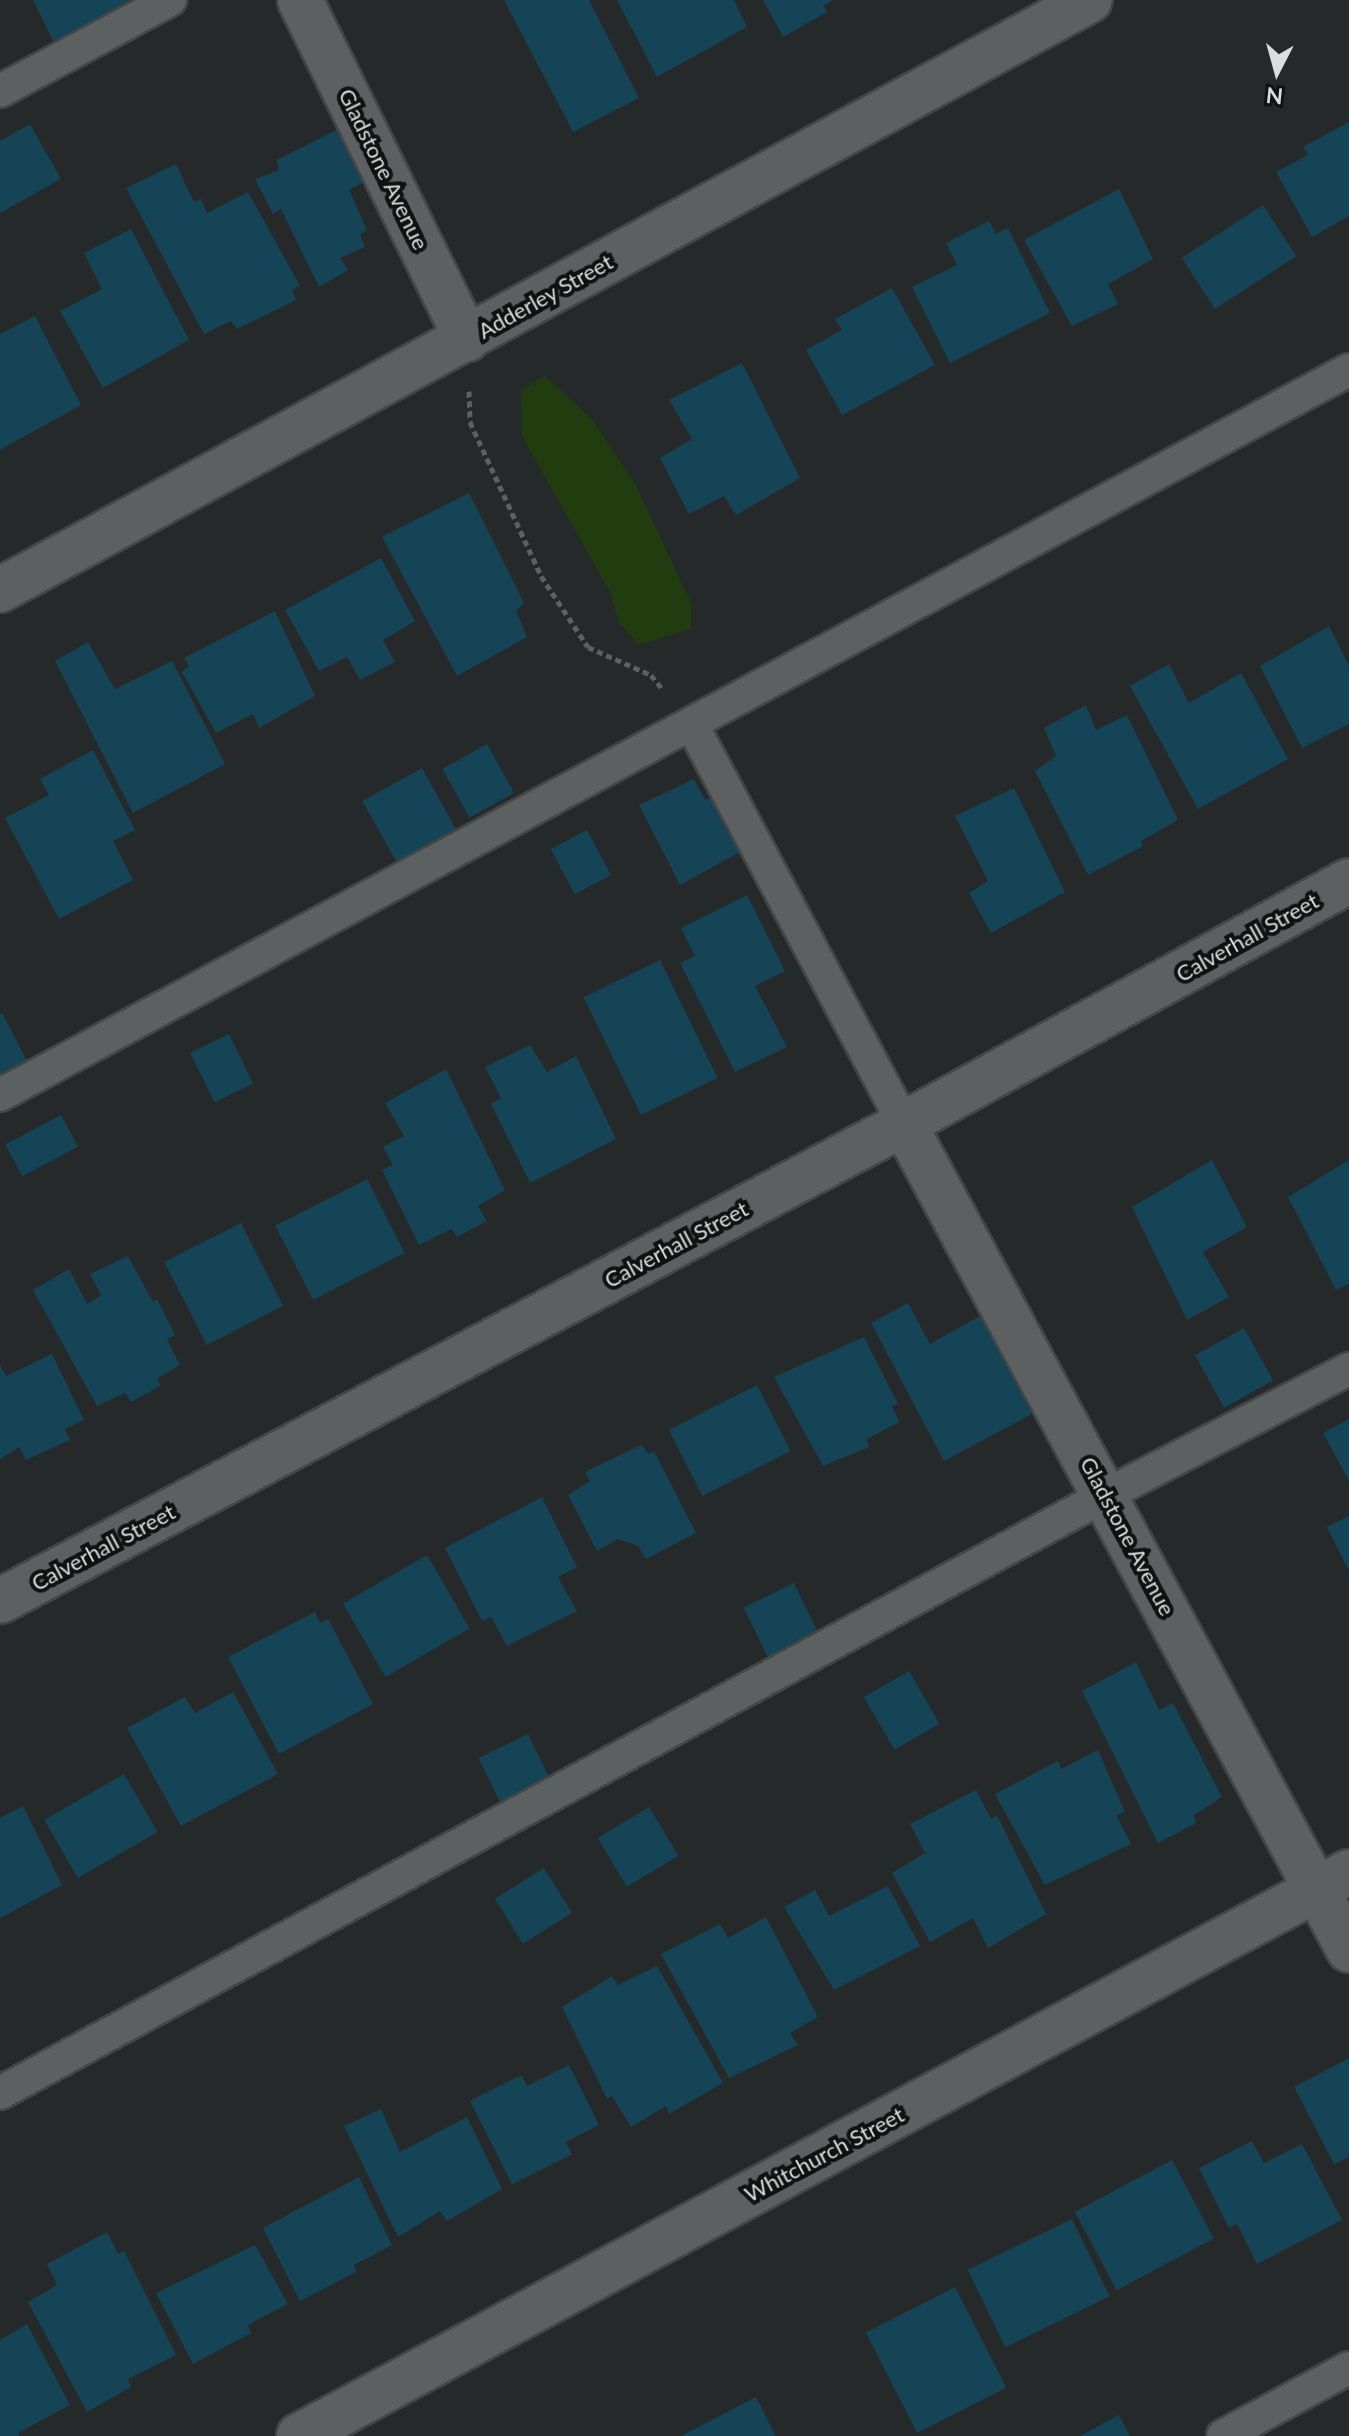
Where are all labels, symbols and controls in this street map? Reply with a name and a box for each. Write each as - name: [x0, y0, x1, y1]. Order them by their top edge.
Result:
- north arrow: [1237, 32, 1317, 112]
- text: N: [1265, 82, 1284, 111]
- street label: Gladstone Avenue: [333, 84, 435, 254]
- street label: Adderley Street: [473, 248, 617, 344]
- street label: Calverhall Street: [1171, 887, 1323, 987]
- street label: Calverhall Street: [600, 1195, 752, 1293]
- street label: Gladstone Avenue: [1075, 1452, 1181, 1620]
- street label: Calverhall Street: [27, 1498, 179, 1596]
- street label: Whitchurch Street: [740, 2101, 908, 2207]

